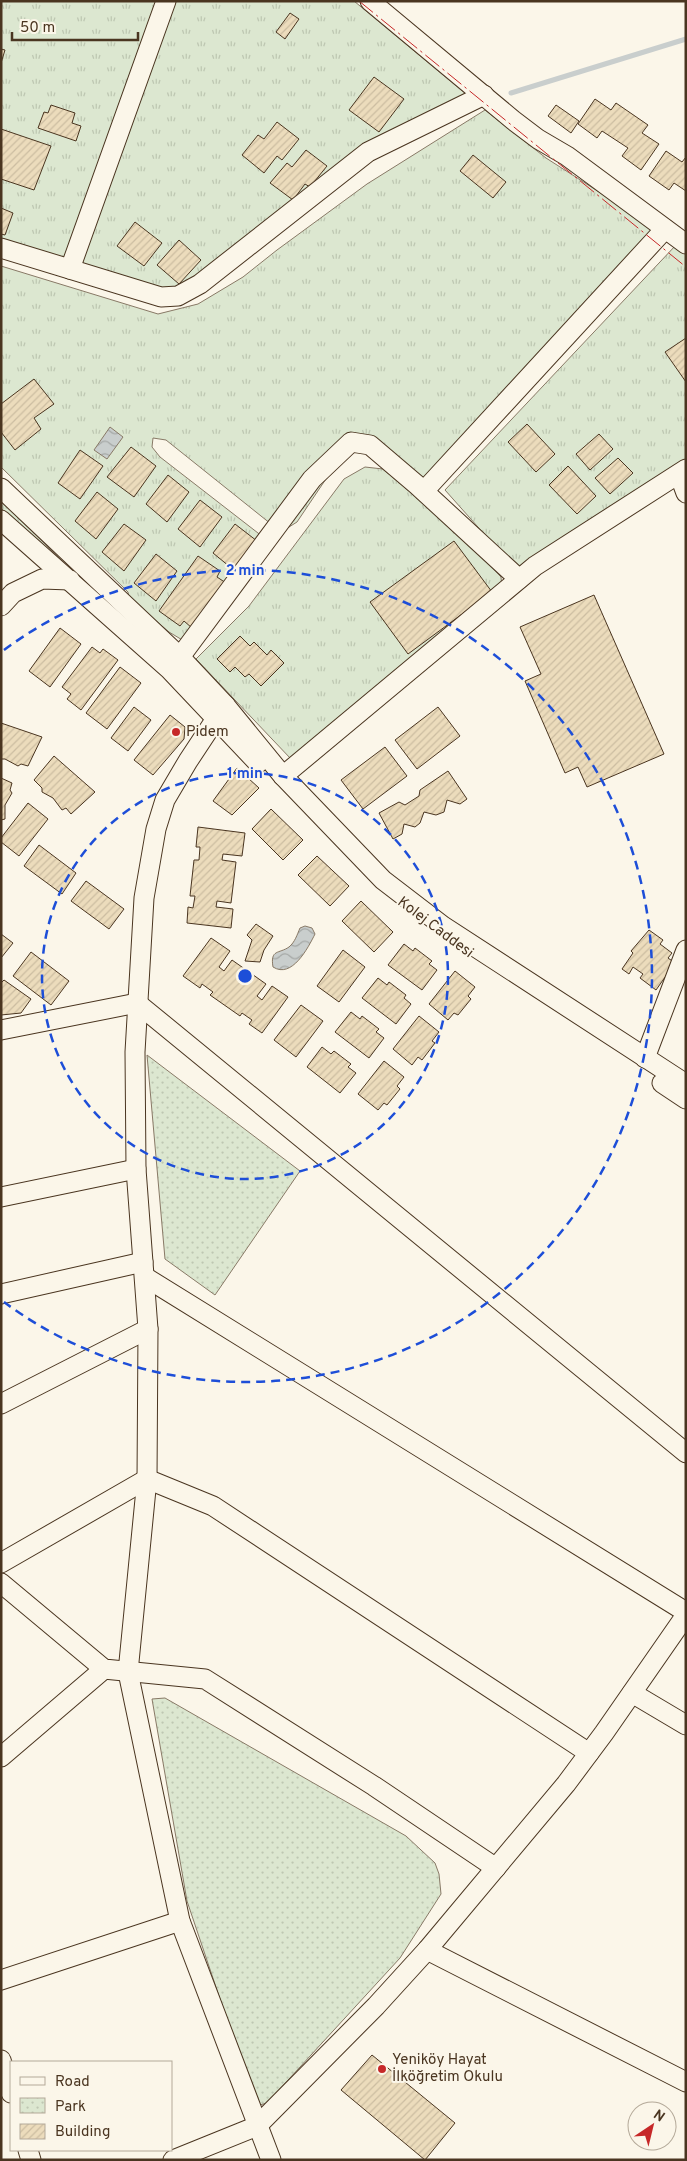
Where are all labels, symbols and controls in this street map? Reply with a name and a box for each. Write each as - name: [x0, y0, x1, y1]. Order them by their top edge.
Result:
- scale bar: [12, 10, 139, 42]
- text: 50 m: [20, 19, 55, 38]
- text: 2 min: [225, 562, 265, 581]
- place label: Pidem: [186, 723, 229, 742]
- marker: Pidem: [170, 726, 182, 738]
- text: 1 min: [227, 765, 263, 784]
- street label: Kolej Caddesi: [393, 893, 477, 963]
- centre of rings: [236, 967, 254, 985]
- place label: Yeniköy Hayat İlköğretim Okulu: [392, 2051, 503, 2087]
- legend: [10, 2061, 172, 2151]
- marker: Yeniköy Hayat İlköğretim Okulu: [376, 2063, 388, 2075]
- text: Road: [55, 2073, 90, 2092]
- text: Park: [55, 2098, 86, 2117]
- north arrow: [627, 2101, 677, 2151]
- text: N: [650, 2107, 668, 2126]
- text: Building: [55, 2123, 110, 2142]

